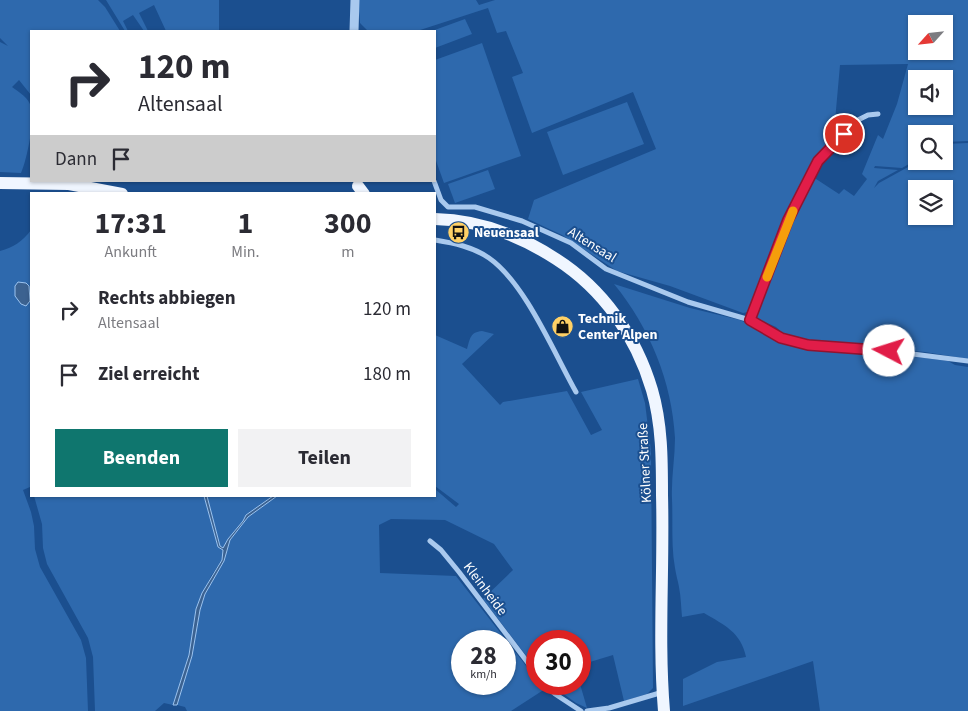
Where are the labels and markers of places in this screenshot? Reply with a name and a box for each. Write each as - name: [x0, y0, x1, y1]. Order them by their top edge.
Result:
- pin: [823, 113, 865, 155]
- bus stop icon: Neuensaal: [446, 221, 470, 245]
- place label: Neuensaal: [474, 223, 539, 243]
- place label: Technik Center Alpen: [578, 309, 657, 345]
- shop icon: Technik Center Alpen: [550, 315, 574, 339]

